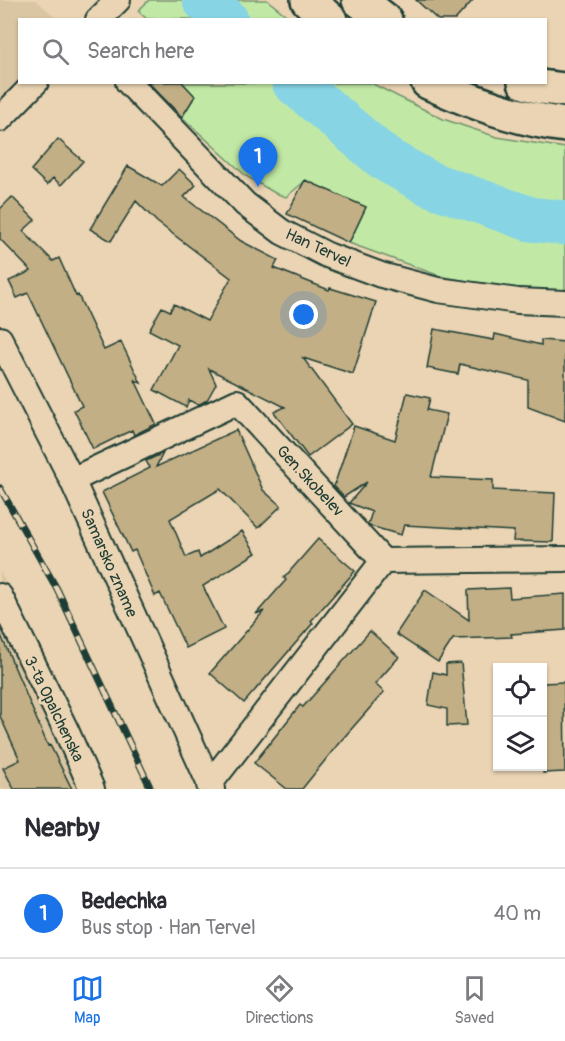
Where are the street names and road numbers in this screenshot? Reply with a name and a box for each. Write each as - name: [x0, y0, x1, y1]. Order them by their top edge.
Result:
- street label: Han Tervel: [282, 224, 354, 272]
- street label: Gen.Skobelev: [272, 441, 348, 521]
- street label: Samarsko zname: [76, 506, 142, 621]
- street label: 3-ta Opalchenska: [20, 653, 88, 765]

